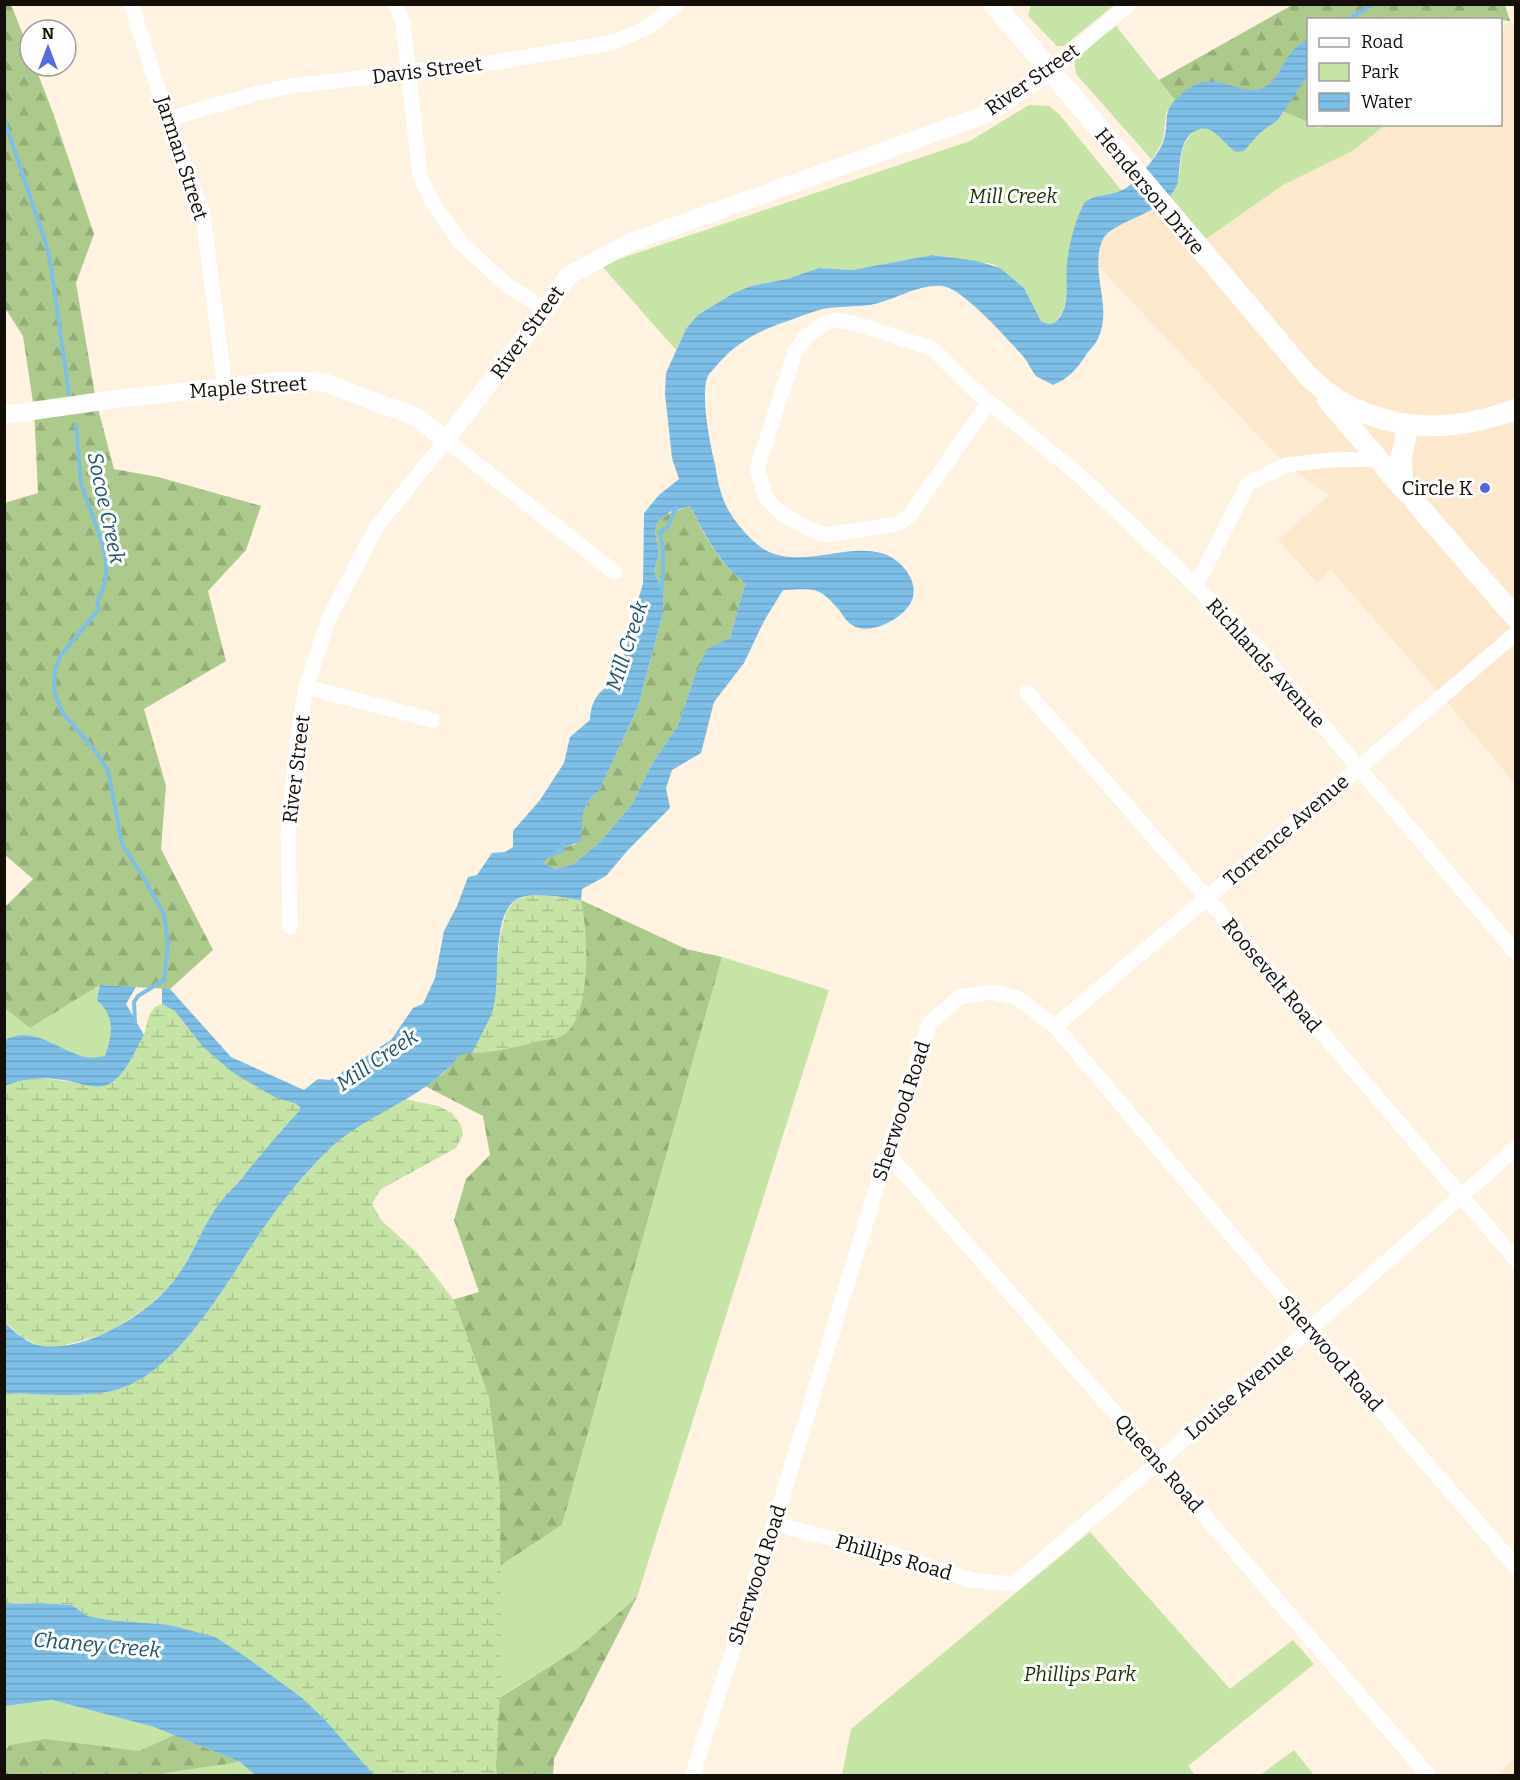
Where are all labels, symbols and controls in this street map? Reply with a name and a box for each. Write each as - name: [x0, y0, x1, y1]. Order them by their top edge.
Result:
- north arrow: [18, 18, 78, 78]
- legend: [1307, 18, 1502, 126]
- text: N: [42, 24, 54, 43]
- text: Road: [1361, 31, 1404, 53]
- street label: River Street: [981, 38, 1083, 120]
- street label: Davis Street: [371, 51, 483, 89]
- text: Park: [1361, 61, 1400, 83]
- text: Water: [1361, 91, 1412, 113]
- street label: Jarman Street: [150, 92, 213, 223]
- street label: Henderson Drive: [1090, 123, 1210, 259]
- park label: Mill Creek: [969, 184, 1057, 208]
- street label: River Street: [485, 281, 569, 383]
- street label: Maple Street: [189, 371, 307, 403]
- water label: Socoe Creek: [82, 450, 131, 567]
- place label: Circle K: [1402, 476, 1473, 500]
- marker: Circle K: [1478, 481, 1492, 495]
- street label: Richlands Avenue: [1202, 593, 1330, 733]
- water label: Mill Creek: [600, 597, 654, 694]
- street label: River Street: [277, 713, 315, 825]
- street label: Torrence Avenue: [1219, 769, 1353, 891]
- street label: Roosevelt Road: [1217, 913, 1327, 1037]
- water label: Mill Creek: [331, 1023, 423, 1097]
- street label: Sherwood Road: [867, 1038, 935, 1184]
- street label: Sherwood Road: [1274, 1290, 1388, 1416]
- street label: Louise Avenue: [1180, 1338, 1298, 1444]
- street label: Queens Road: [1110, 1409, 1208, 1517]
- street label: Sherwood Road: [723, 1502, 791, 1648]
- street label: Phillips Road: [833, 1529, 955, 1585]
- water label: Chaney Creek: [32, 1626, 162, 1664]
- park label: Phillips Park: [1024, 1662, 1136, 1686]

